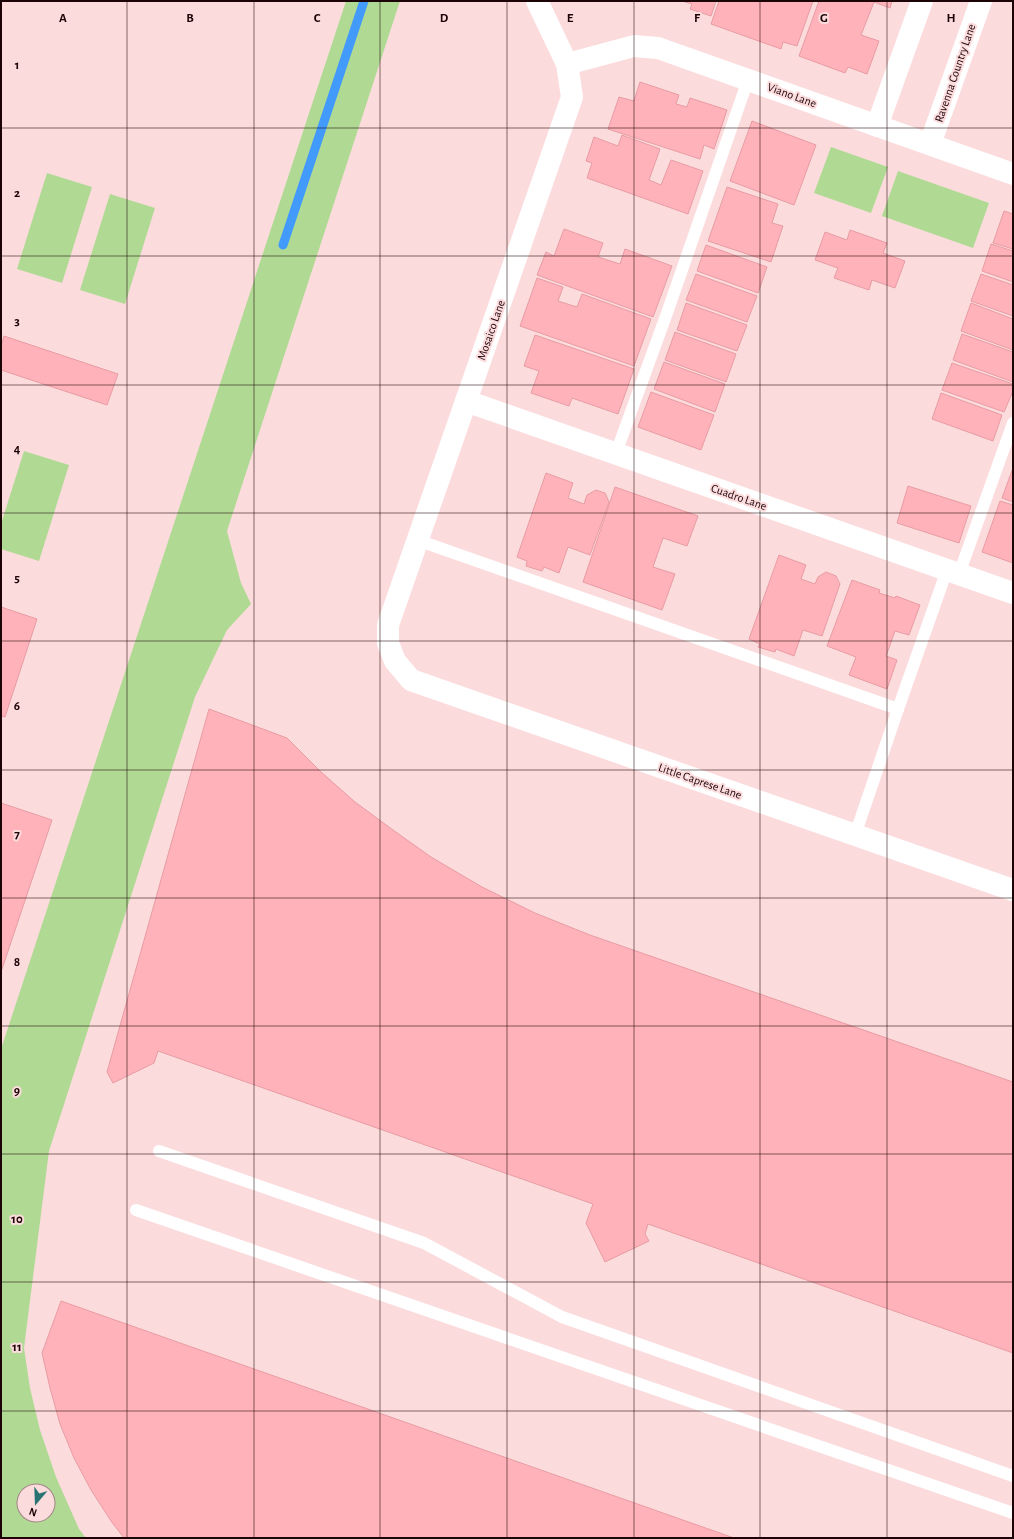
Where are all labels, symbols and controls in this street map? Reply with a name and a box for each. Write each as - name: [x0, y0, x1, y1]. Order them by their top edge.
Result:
- text: A: [59, 12, 67, 25]
- text: B: [186, 12, 194, 25]
- text: C: [314, 12, 321, 25]
- text: D: [440, 12, 449, 25]
- text: E: [567, 12, 574, 25]
- text: F: [694, 12, 701, 25]
- text: G: [820, 12, 828, 25]
- text: H: [946, 12, 956, 25]
- street label: Ravenna Country Lane: [933, 22, 978, 124]
- text: 1: [15, 59, 19, 72]
- street label: Viano Lane: [766, 81, 818, 109]
- text: 2: [14, 187, 20, 200]
- street label: Mosaico Lane: [475, 298, 507, 362]
- text: 3: [14, 315, 20, 328]
- text: 4: [14, 443, 21, 456]
- street label: Cuadro Lane: [710, 482, 768, 512]
- text: 5: [14, 572, 20, 585]
- text: 6: [14, 700, 20, 713]
- street label: Little Caprese Lane: [657, 761, 743, 801]
- text: 7: [14, 828, 20, 841]
- text: 8: [14, 956, 20, 969]
- text: 9: [14, 1085, 20, 1098]
- text: 10: [11, 1213, 23, 1226]
- text: 11: [12, 1341, 22, 1354]
- north arrow: [16, 1483, 56, 1523]
- text: N: [27, 1506, 38, 1518]

